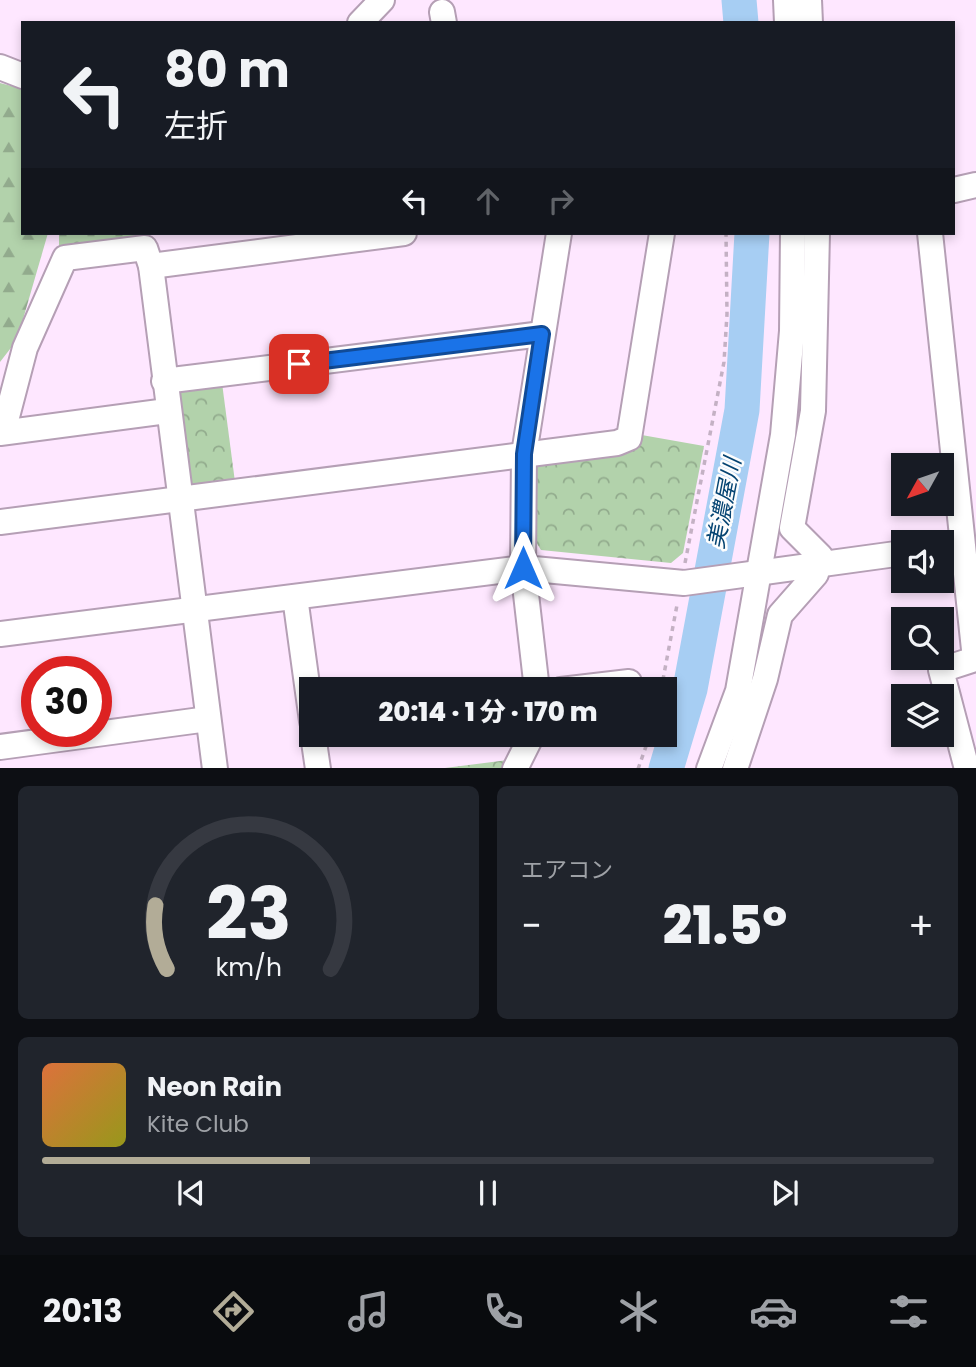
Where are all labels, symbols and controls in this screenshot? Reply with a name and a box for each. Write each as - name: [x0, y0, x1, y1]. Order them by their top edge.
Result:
- text: 80 m: [164, 36, 290, 104]
- icon: left: [49, 49, 140, 140]
- text: 左折: [164, 103, 228, 148]
- icon: left: [396, 182, 434, 220]
- icon: ahead: [469, 182, 507, 220]
- icon: right: [542, 182, 580, 220]
- pin: [269, 334, 329, 394]
- icon: arrive: [280, 345, 318, 383]
- water label: 美濃屋川: [700, 452, 749, 551]
- north arrow: [891, 453, 954, 516]
- map controls: [891, 453, 954, 747]
- button: sound: [891, 530, 954, 593]
- position arrow: [486, 531, 560, 605]
- button: search: [891, 607, 954, 670]
- speed limit sign: 30: [21, 656, 112, 747]
- button: layers: [891, 684, 954, 747]
- text: 20:14 · 1 分 · 170 m: [379, 694, 597, 730]
- text: エアコン: [521, 854, 613, 886]
- text: 23: [206, 863, 291, 964]
- text: 21.5°: [663, 889, 787, 962]
- text: −: [521, 899, 542, 952]
- text: +: [908, 899, 934, 952]
- text: km/h: [215, 949, 282, 984]
- text: Neon Rain: [147, 1069, 282, 1105]
- text: Kite Club: [147, 1108, 249, 1140]
- icon: previous: [172, 1174, 210, 1212]
- icon: pause: [469, 1174, 507, 1212]
- icon: next: [766, 1174, 804, 1212]
- icon: directions: [209, 1287, 258, 1336]
- icon: music: [344, 1287, 393, 1336]
- icon: phone: [479, 1287, 528, 1336]
- icon: climate: [614, 1287, 663, 1336]
- icon: car: [749, 1287, 798, 1336]
- icon: filters: [884, 1287, 933, 1336]
- text: 20:13: [43, 1288, 123, 1333]

